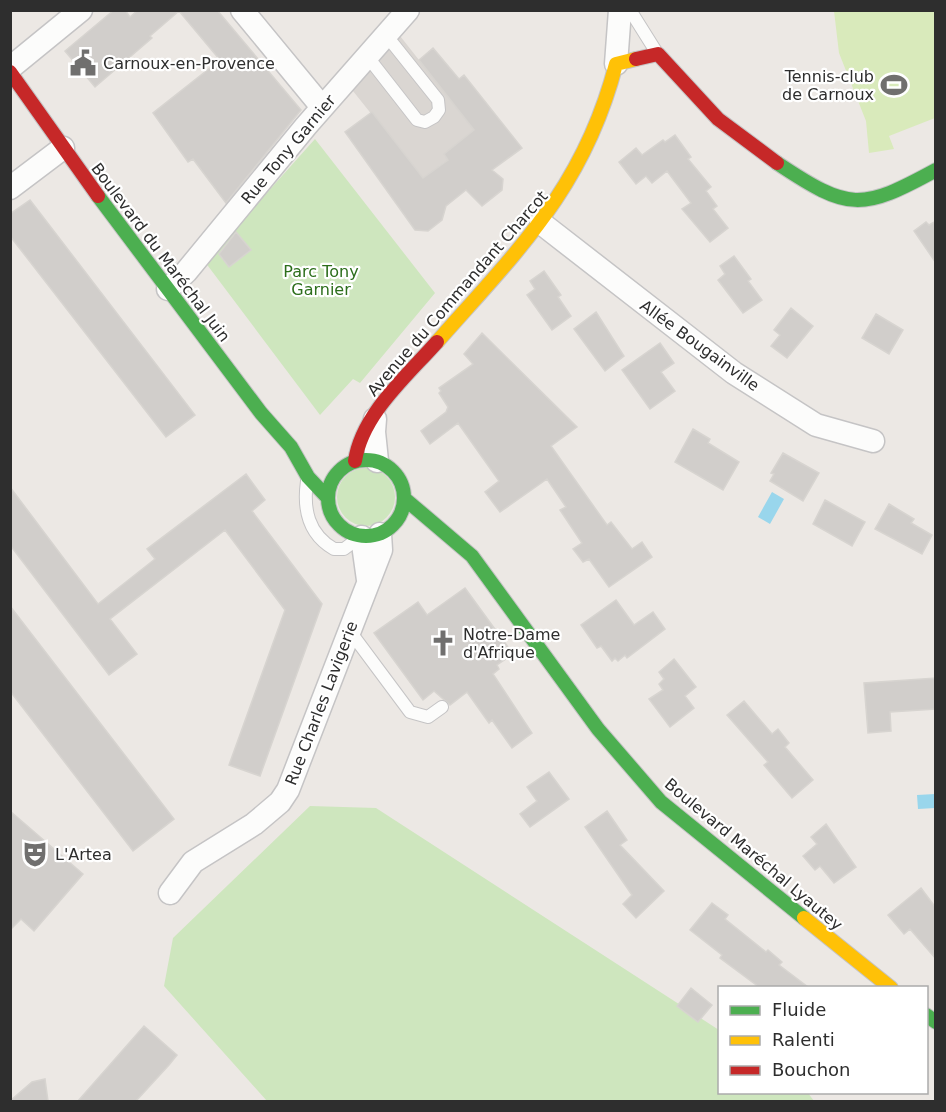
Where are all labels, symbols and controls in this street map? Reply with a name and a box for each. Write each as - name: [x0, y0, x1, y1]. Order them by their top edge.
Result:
- public building icon: Carnoux-en-Provence: [68, 48, 98, 78]
- place label: Carnoux-en-Provence: [103, 54, 275, 73]
- place label: Tennis-club de Carnoux: [782, 67, 874, 104]
- sports icon: Tennis-club de Carnoux: [879, 70, 909, 100]
- street label: Rue Tony Garnier: [237, 91, 340, 208]
- street label: Boulevard du Maréchal Juin: [87, 159, 234, 345]
- street label: Avenue du Commandant Charcot: [363, 187, 552, 400]
- park label: Parc Tony Garnier: [283, 262, 359, 299]
- street label: Allée Bougainville: [636, 296, 763, 395]
- street label: Rue Charles Lavigerie: [281, 618, 362, 788]
- place label: Notre-Dame d'Afrique: [463, 625, 560, 662]
- church icon: Notre-Dame d'Afrique: [428, 628, 458, 658]
- street label: Boulevard Maréchal Lyautey: [661, 774, 847, 934]
- theatre icon: L'Artea: [20, 839, 50, 869]
- place label: L'Artea: [55, 845, 112, 864]
- legend: [718, 986, 928, 1094]
- text: Fluide: [772, 999, 826, 1020]
- text: Ralenti: [772, 1029, 835, 1050]
- text: Bouchon: [772, 1059, 851, 1080]

